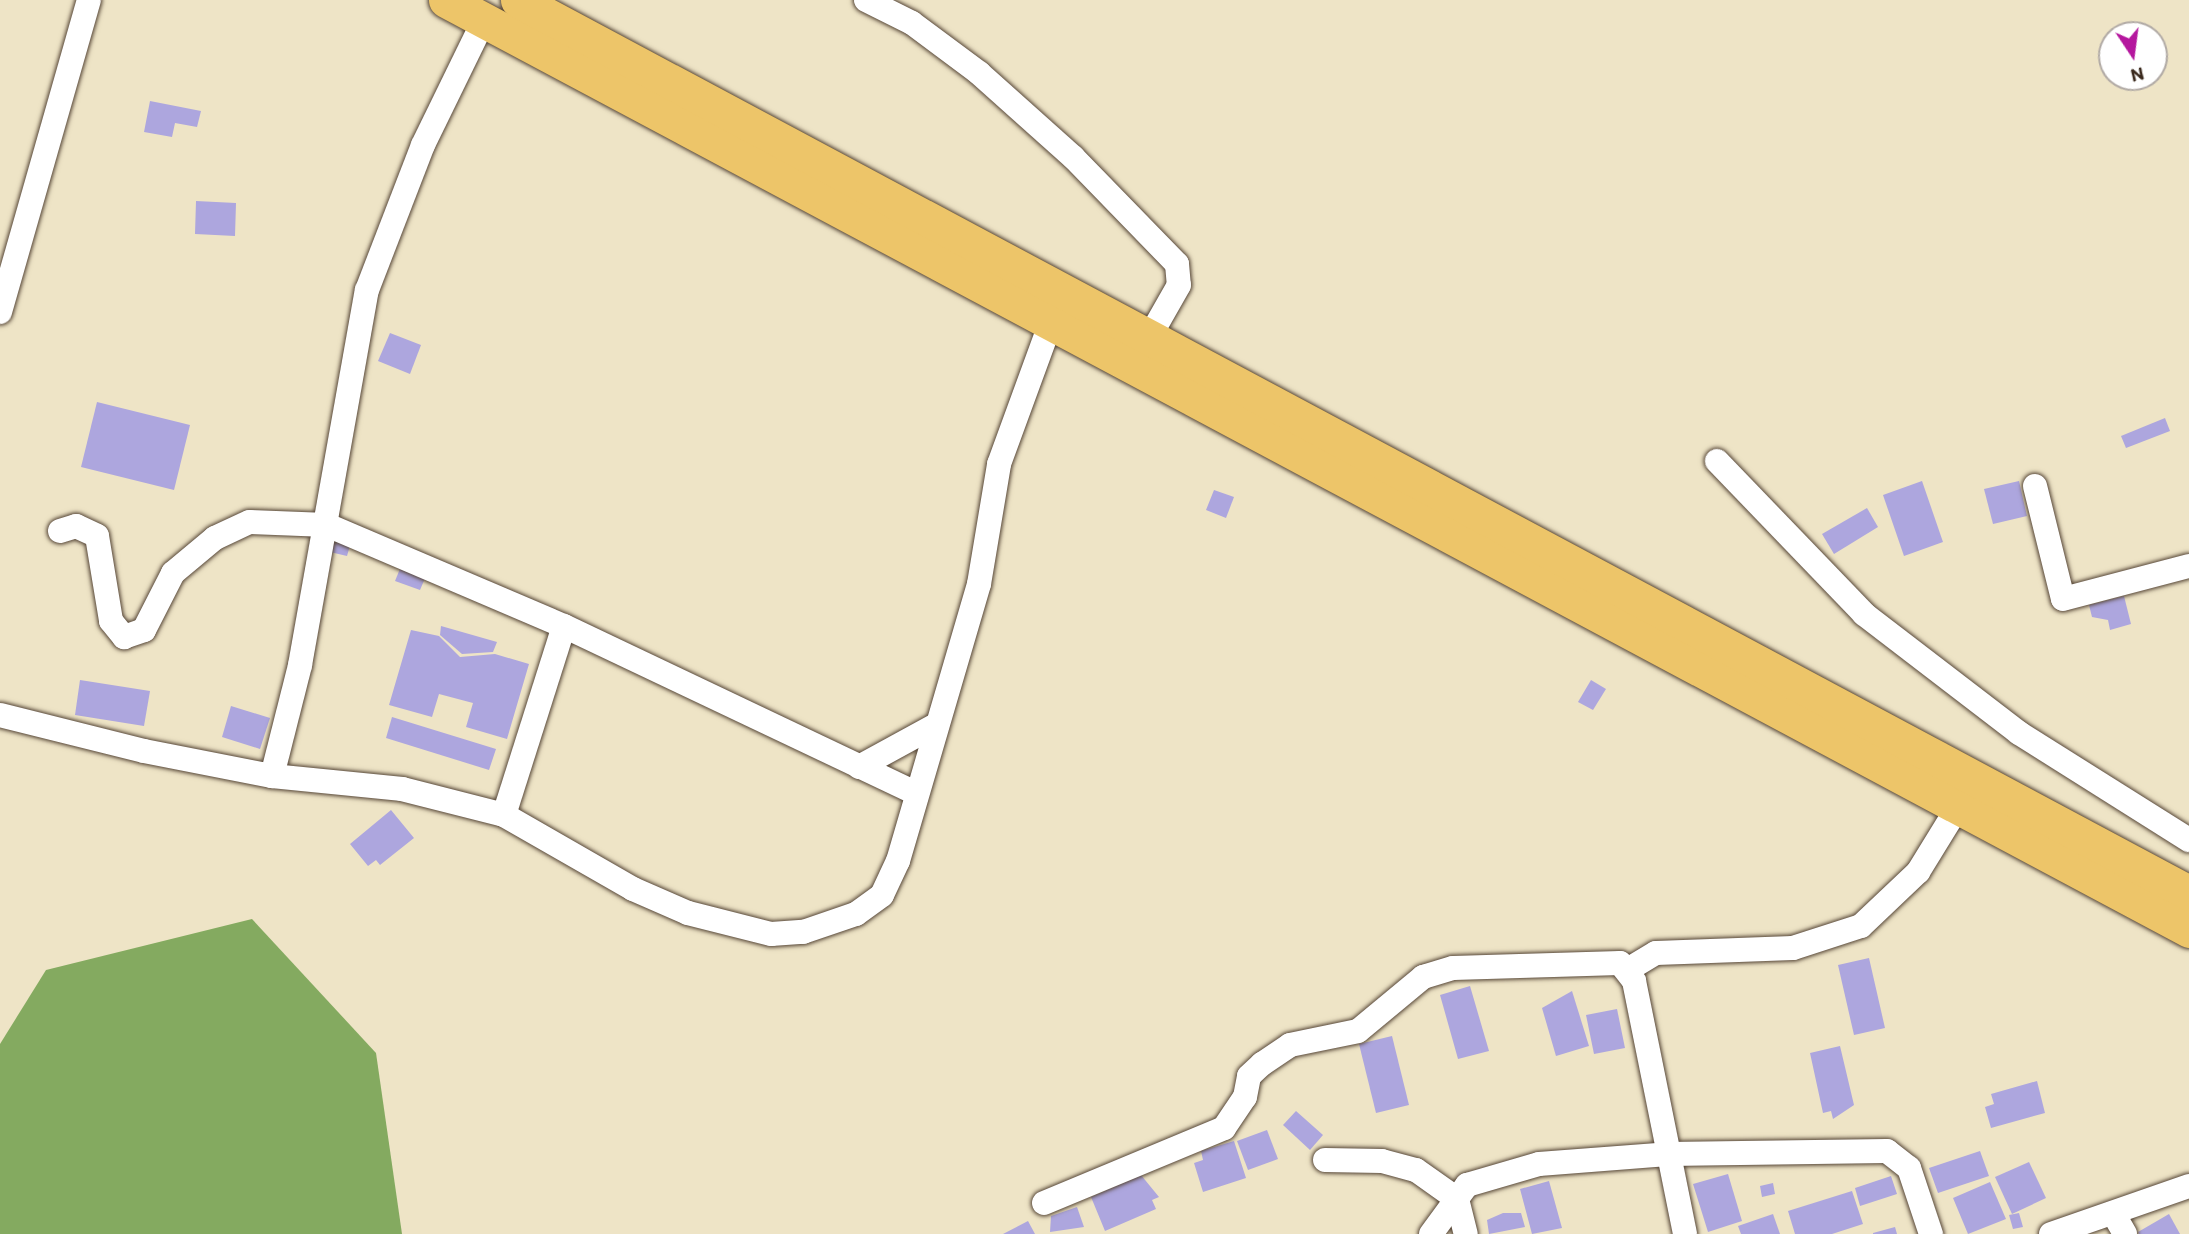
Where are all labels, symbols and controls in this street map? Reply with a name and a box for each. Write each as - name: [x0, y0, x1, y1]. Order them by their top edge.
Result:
- north arrow: [2098, 21, 2168, 91]
- text: N: [2129, 62, 2146, 88]

